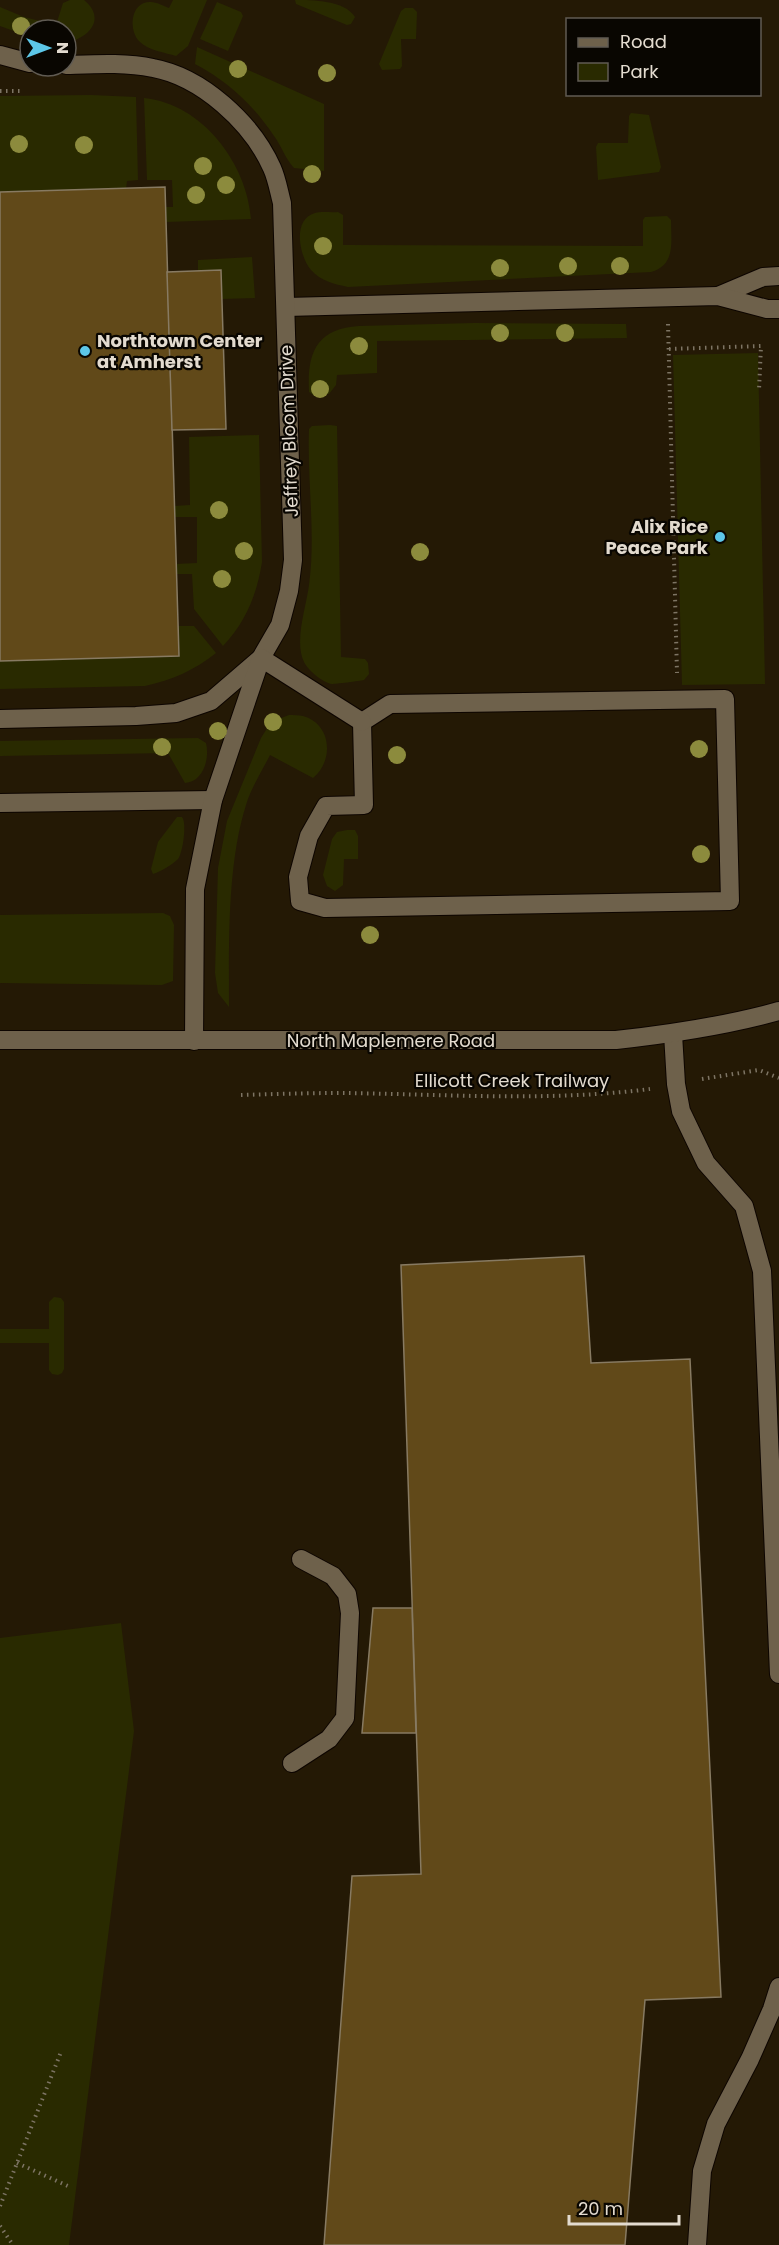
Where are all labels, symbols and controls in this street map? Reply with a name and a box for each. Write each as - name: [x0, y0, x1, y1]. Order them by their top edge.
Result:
- north arrow: [18, 18, 78, 78]
- legend: [566, 18, 761, 96]
- text: Road: [620, 29, 667, 54]
- text: N: [51, 42, 74, 54]
- text: Park: [620, 59, 659, 84]
- place label: Northtown Center at Amherst: [97, 328, 263, 374]
- marker: Northtown Center at Amherst: [78, 344, 92, 358]
- street label: Jeffrey Bloom Drive: [273, 344, 304, 518]
- place label: Alix Rice Peace Park: [605, 514, 709, 560]
- marker: Alix Rice Peace Park: [713, 530, 727, 544]
- street label: North Maplemere Road: [287, 1028, 495, 1053]
- street label: Ellicott Creek Trailway: [415, 1068, 609, 1093]
- scale bar: [569, 2188, 678, 2226]
- text: 20 m: [578, 2196, 623, 2221]

